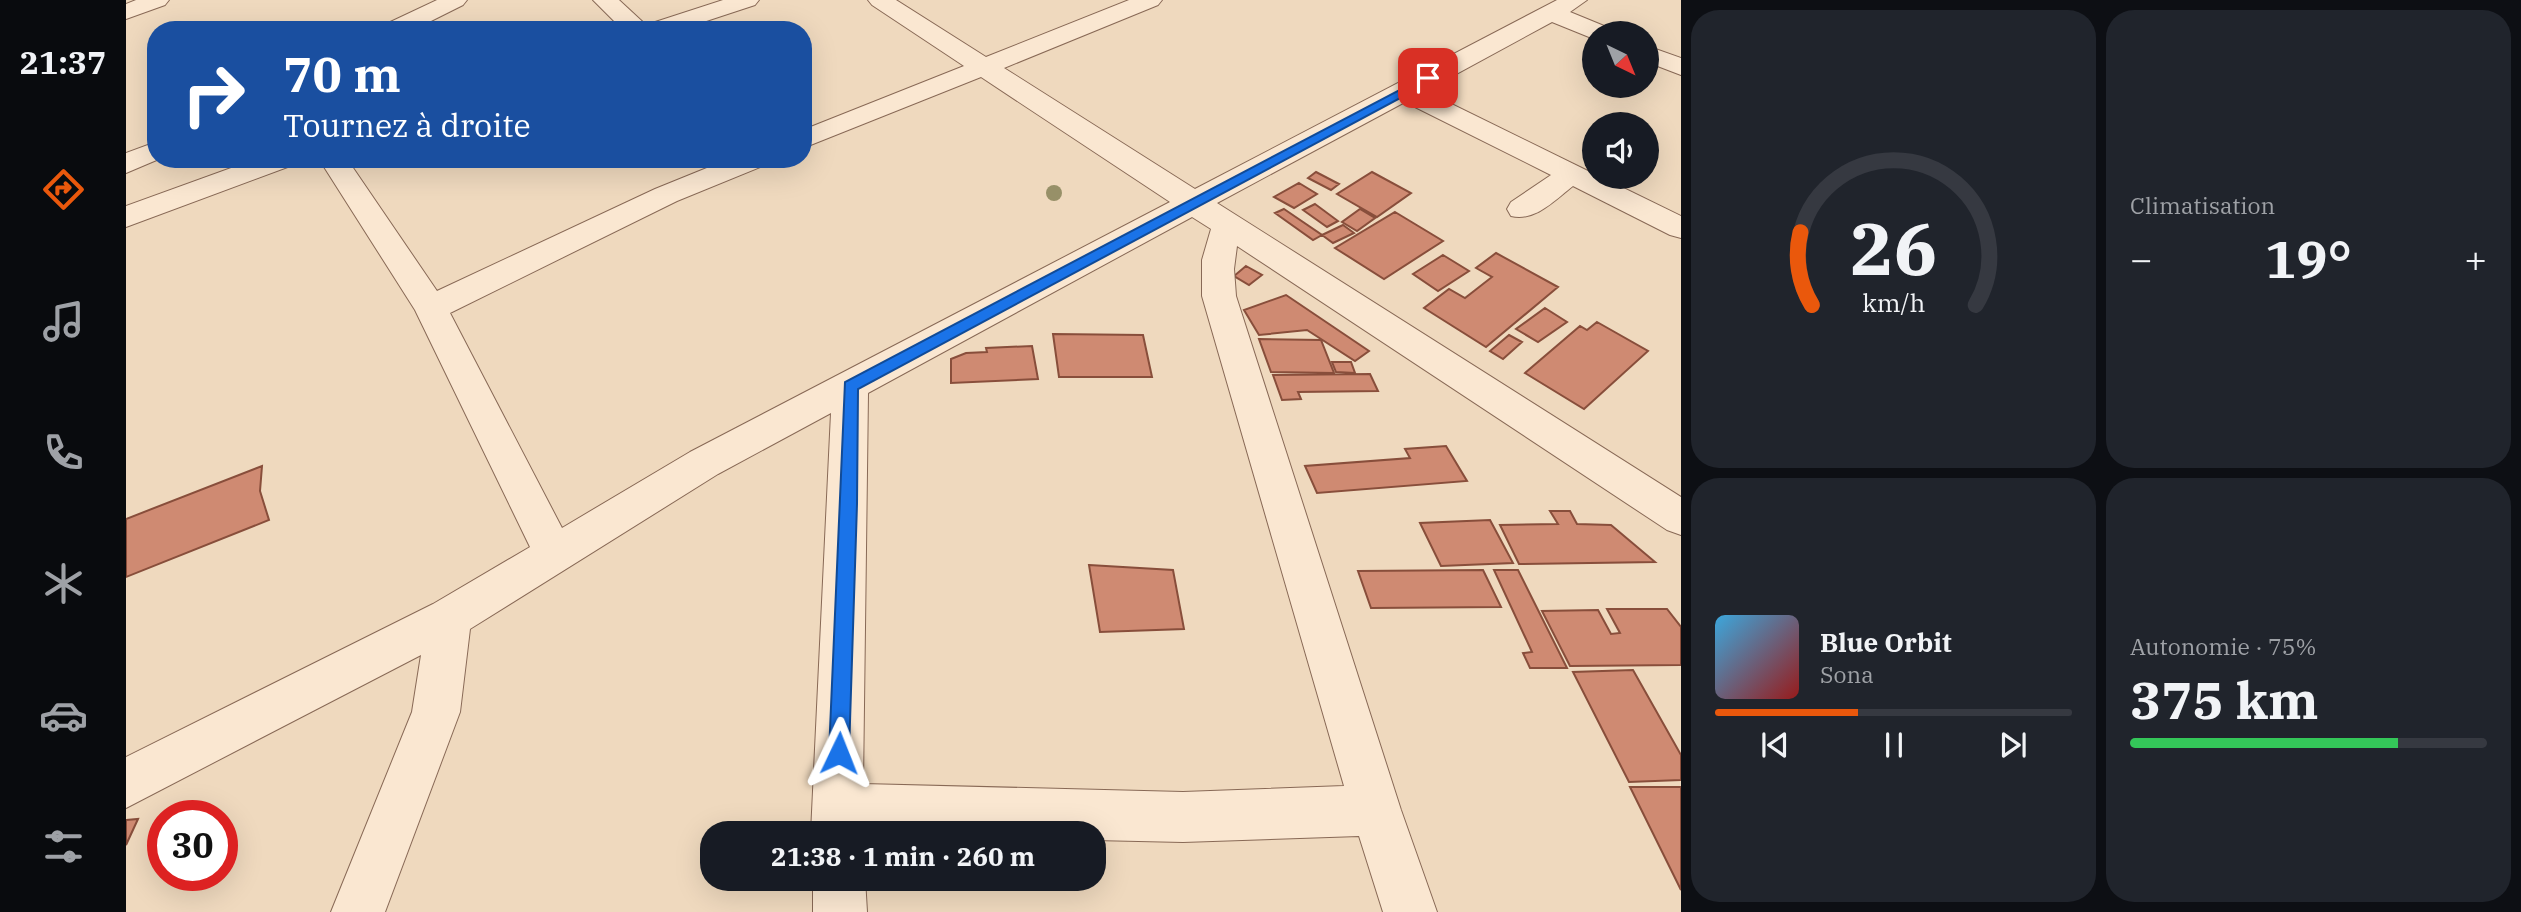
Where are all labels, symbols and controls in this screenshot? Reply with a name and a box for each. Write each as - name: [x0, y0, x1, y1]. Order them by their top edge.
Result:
- north arrow: [1582, 21, 1659, 98]
- map controls: [1582, 21, 1659, 189]
- text: 21:37: [20, 41, 106, 83]
- text: 70 m: [283, 42, 401, 105]
- pin: [1398, 48, 1458, 108]
- icon: right: [168, 49, 259, 140]
- icon: arrive: [1409, 59, 1447, 97]
- text: Tournez à droite: [283, 104, 531, 146]
- button: sound: [1582, 112, 1659, 189]
- icon: directions: [39, 165, 88, 214]
- text: Climatisation: [2130, 190, 2275, 220]
- text: 26: [1850, 200, 1937, 295]
- text: 19°: [2265, 225, 2352, 292]
- text: −: [2130, 234, 2153, 283]
- text: +: [2464, 234, 2487, 283]
- text: km/h: [1862, 286, 1925, 319]
- icon: music: [39, 297, 88, 346]
- icon: phone: [39, 428, 88, 477]
- icon: climate: [39, 559, 88, 608]
- text: Blue Orbit: [1820, 625, 1952, 659]
- text: Autonomie · 75%: [2130, 631, 2317, 661]
- text: Sona: [1820, 659, 1874, 689]
- text: 375 km: [2130, 666, 2319, 733]
- icon: car: [39, 691, 88, 740]
- position arrow: [802, 716, 876, 790]
- icon: previous: [1756, 726, 1794, 764]
- icon: pause: [1875, 726, 1913, 764]
- icon: next: [1994, 726, 2032, 764]
- speed limit sign: 30: [147, 800, 238, 891]
- icon: filters: [39, 822, 88, 871]
- text: 21:38 · 1 min · 260 m: [771, 839, 1035, 873]

